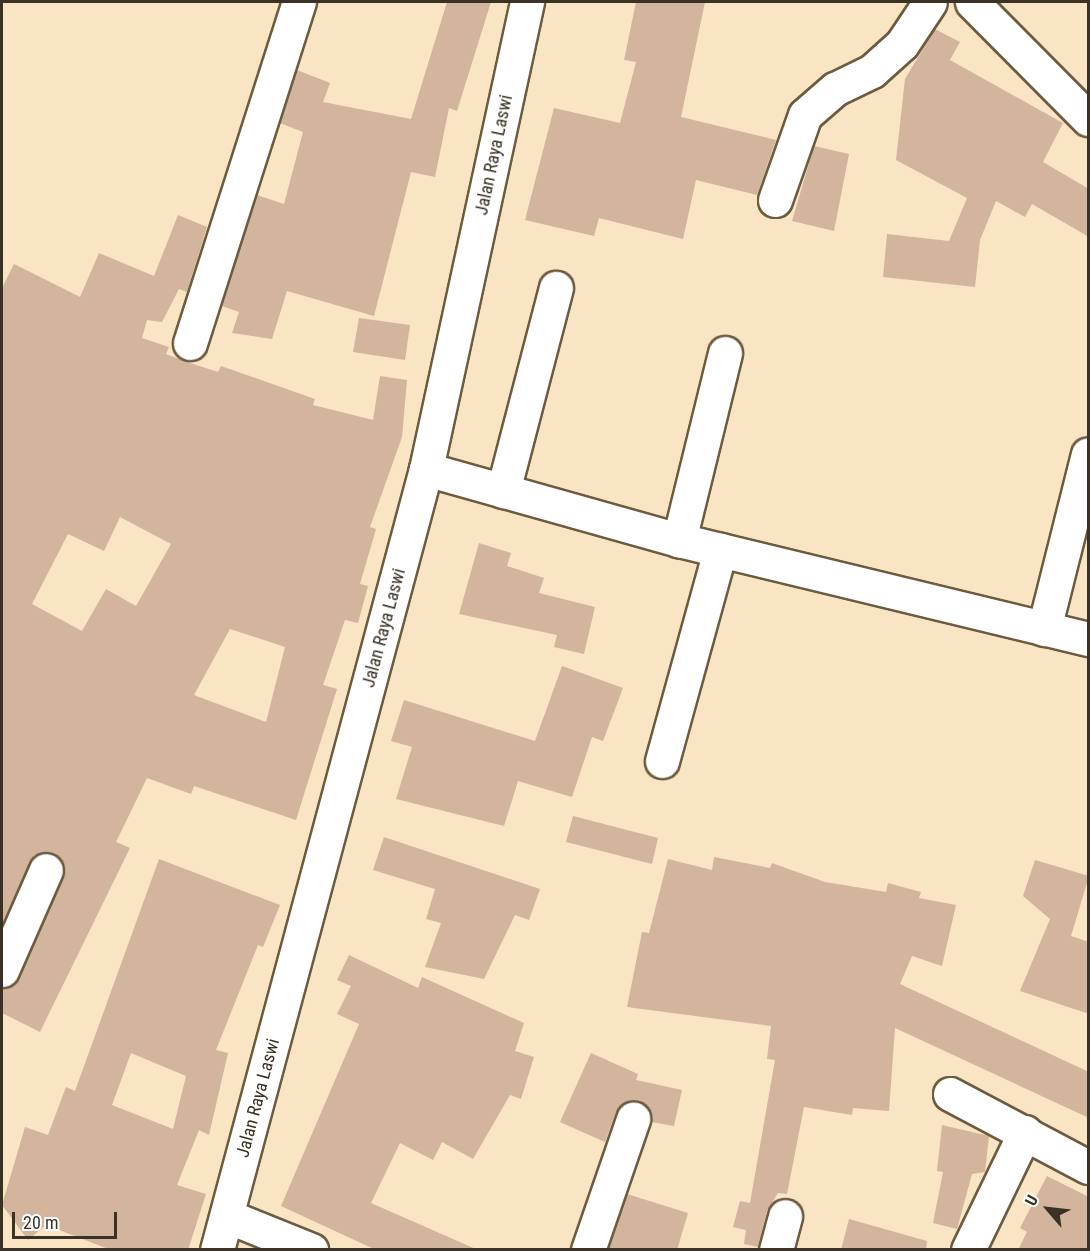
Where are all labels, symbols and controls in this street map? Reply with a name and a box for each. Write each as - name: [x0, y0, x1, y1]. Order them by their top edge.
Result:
- street label: Jalan Raya Laswi: [471, 93, 517, 217]
- street label: Jalan Raya Laswi: [358, 566, 410, 690]
- street label: Jalan Raya Laswi: [232, 1036, 284, 1160]
- north arrow: [1018, 1179, 1078, 1239]
- text: U: [1021, 1192, 1042, 1209]
- scale bar: [15, 1200, 120, 1238]
- text: 20 m: [23, 1212, 58, 1233]

